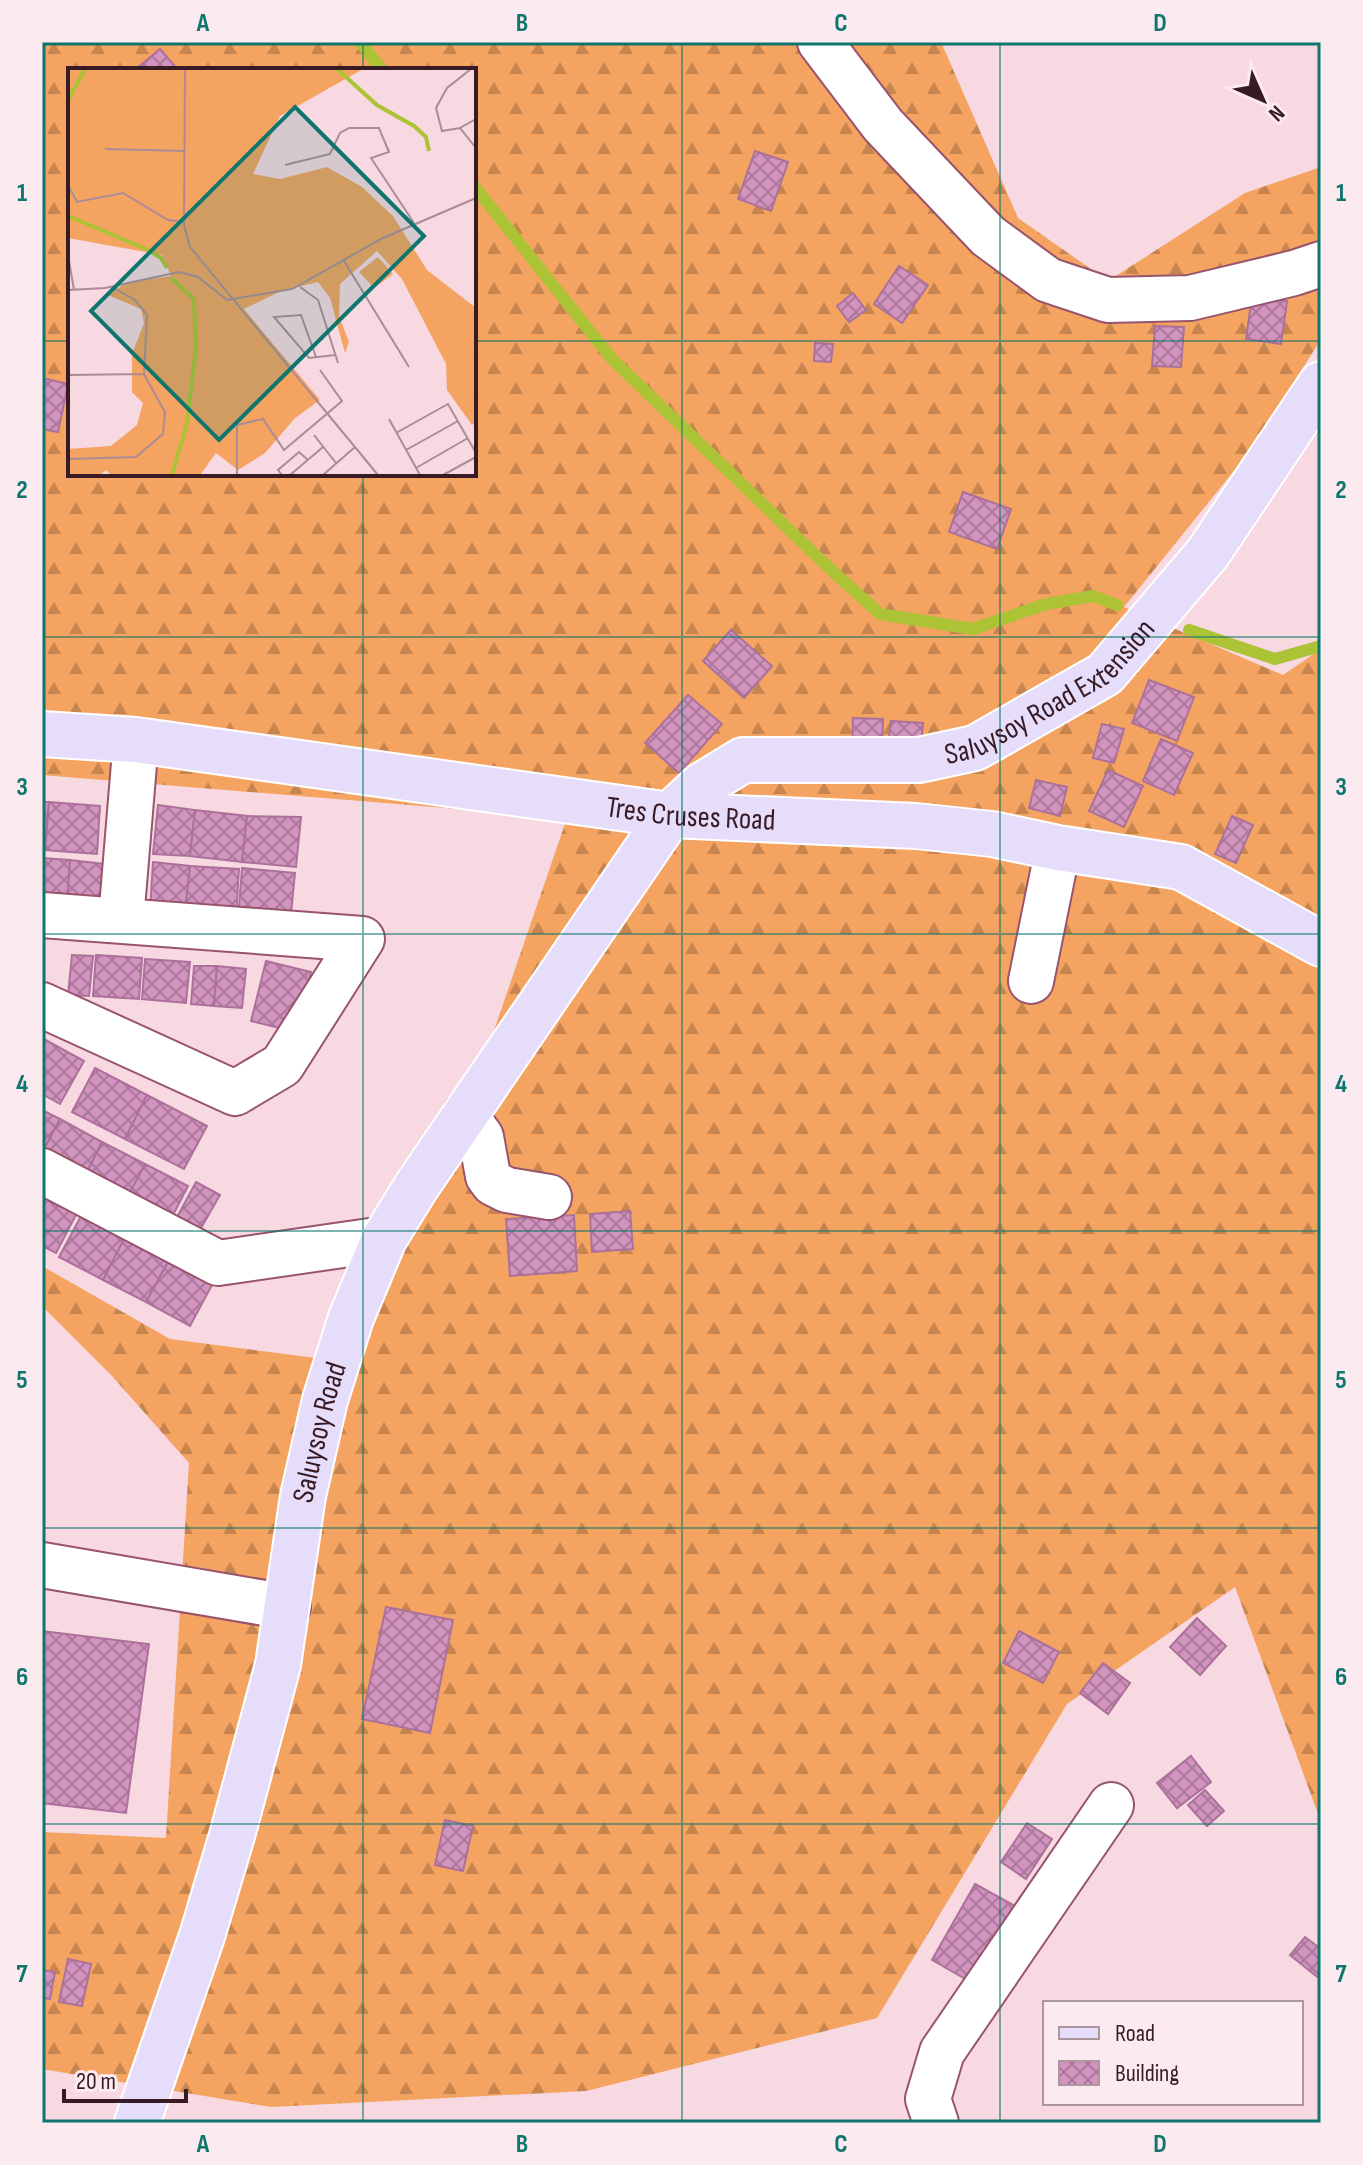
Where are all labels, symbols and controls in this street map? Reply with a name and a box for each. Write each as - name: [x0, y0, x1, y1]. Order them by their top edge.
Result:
- text: A: [196, 8, 210, 39]
- text: B: [516, 8, 528, 39]
- text: C: [834, 8, 848, 39]
- text: D: [1153, 8, 1167, 39]
- north arrow: [1223, 60, 1303, 140]
- inset map: [68, 68, 476, 476]
- text: N: [1262, 99, 1290, 127]
- text: 1: [17, 178, 27, 209]
- text: 1: [1336, 178, 1346, 209]
- text: 2: [16, 475, 28, 506]
- text: 2: [1335, 475, 1347, 506]
- street label: Saluysoy Road Extension: [941, 612, 1163, 773]
- text: 3: [16, 772, 28, 803]
- text: 3: [1335, 772, 1347, 803]
- street label: Tres Cruses Road: [604, 789, 776, 839]
- text: 4: [16, 1069, 28, 1100]
- text: 4: [1335, 1069, 1347, 1100]
- street label: Saluysoy Road: [285, 1358, 355, 1506]
- text: 5: [16, 1365, 28, 1396]
- text: 5: [1335, 1365, 1347, 1396]
- text: 6: [16, 1662, 28, 1693]
- text: 6: [1335, 1662, 1347, 1693]
- text: 7: [16, 1959, 28, 1990]
- text: 7: [1335, 1959, 1347, 1990]
- legend: [1043, 2001, 1303, 2105]
- text: Road: [1115, 2019, 1155, 2048]
- scale bar: [64, 2053, 186, 2103]
- text: Building: [1115, 2059, 1179, 2088]
- text: 20 m: [76, 2067, 116, 2096]
- text: A: [196, 2129, 210, 2160]
- text: B: [516, 2129, 528, 2160]
- text: C: [834, 2129, 848, 2160]
- text: D: [1153, 2129, 1167, 2160]

